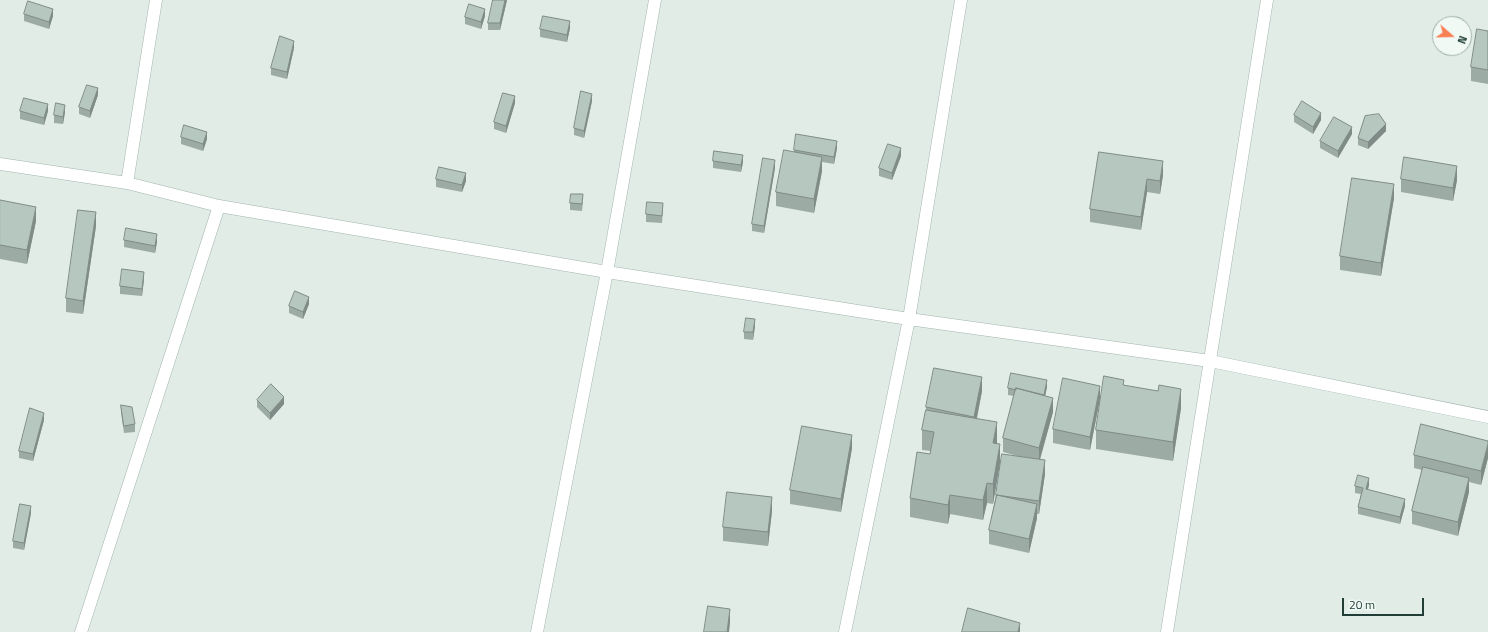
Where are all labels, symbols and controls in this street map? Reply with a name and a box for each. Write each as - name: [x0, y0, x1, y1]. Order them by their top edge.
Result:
- north arrow: [1432, 16, 1472, 56]
- text: N: [1454, 33, 1471, 46]
- scale bar: [1344, 590, 1426, 616]
- text: 20 m: [1349, 595, 1375, 614]

